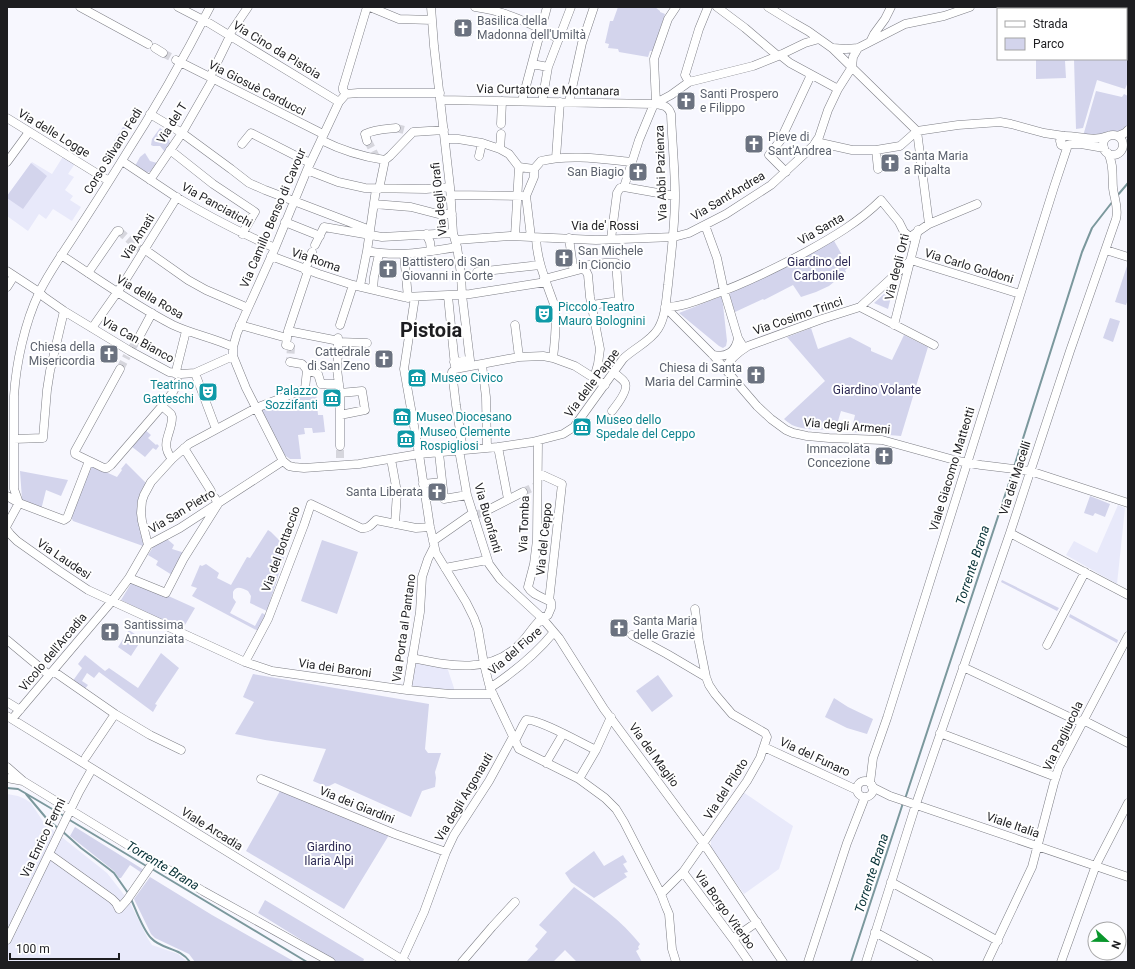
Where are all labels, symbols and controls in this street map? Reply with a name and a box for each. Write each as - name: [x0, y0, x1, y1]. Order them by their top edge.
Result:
- legend: [997, 8, 1127, 60]
- place label: Basilica della Madonna dell'Umiltà: [477, 14, 586, 42]
- church icon: Basilica della Madonna dell'Umiltà: [452, 17, 474, 39]
- text: Strada: [1033, 17, 1068, 31]
- street label: Via Cino da Pistoia: [230, 18, 324, 82]
- text: Parco: [1033, 37, 1064, 51]
- street label: Via Giosuè Carducci: [206, 57, 308, 119]
- street label: Via Curtatone e Montanara: [476, 82, 620, 98]
- place label: Santi Prospero e Filippo: [700, 87, 779, 115]
- church icon: Santi Prospero e Filippo: [675, 90, 697, 112]
- street label: Via del T: [154, 100, 190, 146]
- street label: Corso Silvano Fedi: [81, 105, 145, 197]
- street label: Via delle Logge: [15, 106, 93, 160]
- street label: Via Abbi Pazienza: [652, 125, 670, 221]
- place label: Pieve di Sant'Andrea: [768, 130, 832, 158]
- church icon: Pieve di Sant'Andrea: [743, 133, 765, 155]
- street label: Via Camillo Benso di Cavour: [237, 146, 309, 290]
- place label: Santa Maria a Ripalta: [904, 149, 968, 177]
- church icon: Santa Maria a Ripalta: [879, 152, 901, 174]
- street label: Via degli Orafi: [428, 161, 450, 237]
- church icon: San Biagio: [627, 161, 649, 183]
- place label: San Biagio: [567, 165, 624, 179]
- street label: Via Sant'Andrea: [689, 168, 767, 224]
- street label: Via Panciatichi: [179, 180, 255, 230]
- street label: Via Santa: [796, 210, 846, 248]
- street label: Via Amati: [118, 211, 158, 263]
- street label: Via de' Rossi: [571, 219, 639, 233]
- street label: Via degli Orti: [882, 232, 912, 302]
- place label: San Michele in Cioncio: [578, 244, 643, 272]
- street label: Via Roma: [289, 245, 343, 275]
- street label: Via Carlo Goldoni: [923, 246, 1015, 286]
- church icon: San Michele in Cioncio: [553, 247, 575, 269]
- place label: Battistero di San Giovanni in Corte: [402, 255, 493, 283]
- park label: Giardino del Carbonile: [787, 255, 851, 283]
- church icon: Battistero di San Giovanni in Corte: [377, 258, 399, 280]
- street label: Via della Rosa: [114, 272, 186, 322]
- street label: Via Cosimo Trinci: [752, 294, 845, 338]
- place label: Piccolo Teatro Mauro Bolognini: [558, 300, 645, 328]
- theatre icon: Piccolo Teatro Mauro Bolognini: [533, 303, 555, 325]
- street label: Via Can Bianco: [99, 314, 177, 366]
- district label: Pistoia: [400, 318, 462, 342]
- place label: Chiesa della Misericordia: [29, 340, 95, 368]
- church icon: Chiesa della Misericordia: [98, 343, 120, 365]
- place label: Cattedrale di San Zeno: [307, 345, 370, 373]
- street label: Via delle Pappe: [562, 346, 622, 420]
- church icon: Cattedrale di San Zeno: [373, 348, 395, 370]
- place label: Chiesa di Santa Maria del Carmine: [645, 361, 742, 389]
- church icon: Chiesa di Santa Maria del Carmine: [745, 364, 767, 386]
- museum icon: Museo Civico: [406, 367, 428, 389]
- place label: Museo Civico: [431, 371, 503, 385]
- place label: Teatrino Gatteschi: [143, 378, 194, 406]
- theatre icon: Teatrino Gatteschi: [197, 381, 219, 403]
- park label: Giardino Volante: [833, 383, 921, 397]
- place label: Palazzo Sozzifanti: [265, 384, 318, 412]
- museum icon: Palazzo Sozzifanti: [321, 387, 343, 409]
- street label: Viale Giacomo Matteotti: [926, 405, 978, 533]
- museum icon: Museo Diocesano: [391, 406, 413, 428]
- place label: Museo Diocesano: [416, 410, 512, 424]
- place label: Museo dello Spedale del Ceppo: [596, 413, 695, 441]
- street label: Via degli Armeni: [803, 415, 891, 437]
- museum icon: Museo dello Spedale del Ceppo: [571, 416, 593, 438]
- place label: Museo Clemente Rospigliosi: [420, 425, 510, 453]
- museum icon: Museo Clemente Rospigliosi: [395, 428, 417, 450]
- street label: Via dei Macelli: [996, 439, 1034, 517]
- place label: Immacolata Concezione: [806, 442, 870, 470]
- church icon: Immacolata Concezione: [873, 445, 895, 467]
- church icon: Santa Liberata: [426, 481, 448, 503]
- street label: Via Buonfanti: [471, 482, 505, 555]
- place label: Santa Liberata: [346, 485, 423, 499]
- street label: Via San Pietro: [146, 486, 218, 536]
- street label: Via Tomba: [516, 495, 532, 553]
- street label: Via del Ceppo: [533, 502, 555, 576]
- street label: Via del Bottaccio: [259, 504, 303, 594]
- water label: Torrente Brana: [953, 523, 992, 607]
- street label: Via Laudesi: [34, 536, 94, 582]
- street label: Via Porta al Pantano: [389, 573, 419, 683]
- street label: Vicolo dell'Arcadia: [16, 610, 90, 694]
- place label: Santa Maria delle Grazie: [633, 614, 697, 642]
- church icon: Santa Maria delle Grazie: [608, 617, 630, 639]
- place label: Santissima Annunziata: [124, 618, 184, 646]
- church icon: Santissima Annunziata: [99, 621, 121, 643]
- street label: Via del Fiore: [486, 624, 544, 678]
- street label: Via dei Baroni: [298, 656, 372, 680]
- street label: Via Pagliucola: [1040, 699, 1086, 773]
- street label: Via del Maglio: [626, 720, 682, 790]
- street label: Via del Funaro: [778, 735, 853, 780]
- street label: Via degli Argonauti: [432, 750, 496, 844]
- street label: Via del Piloto: [701, 756, 751, 822]
- street label: Via dei Giardini: [317, 784, 397, 826]
- street label: Via Enrico Fermi: [18, 796, 68, 880]
- street label: Viale Arcadia: [179, 804, 245, 854]
- street label: Viale Italia: [985, 809, 1041, 841]
- water label: Torrente Brana: [852, 831, 891, 915]
- water label: Torrente Brana: [123, 838, 202, 893]
- park label: Giardino Ilaria Alpi: [304, 840, 354, 868]
- street label: Via Borgo Viterbo: [692, 868, 758, 952]
- north arrow: [1087, 921, 1127, 961]
- scale bar: [10, 935, 119, 961]
- text: N: [1108, 939, 1123, 951]
- text: 100 m: [16, 942, 50, 956]

